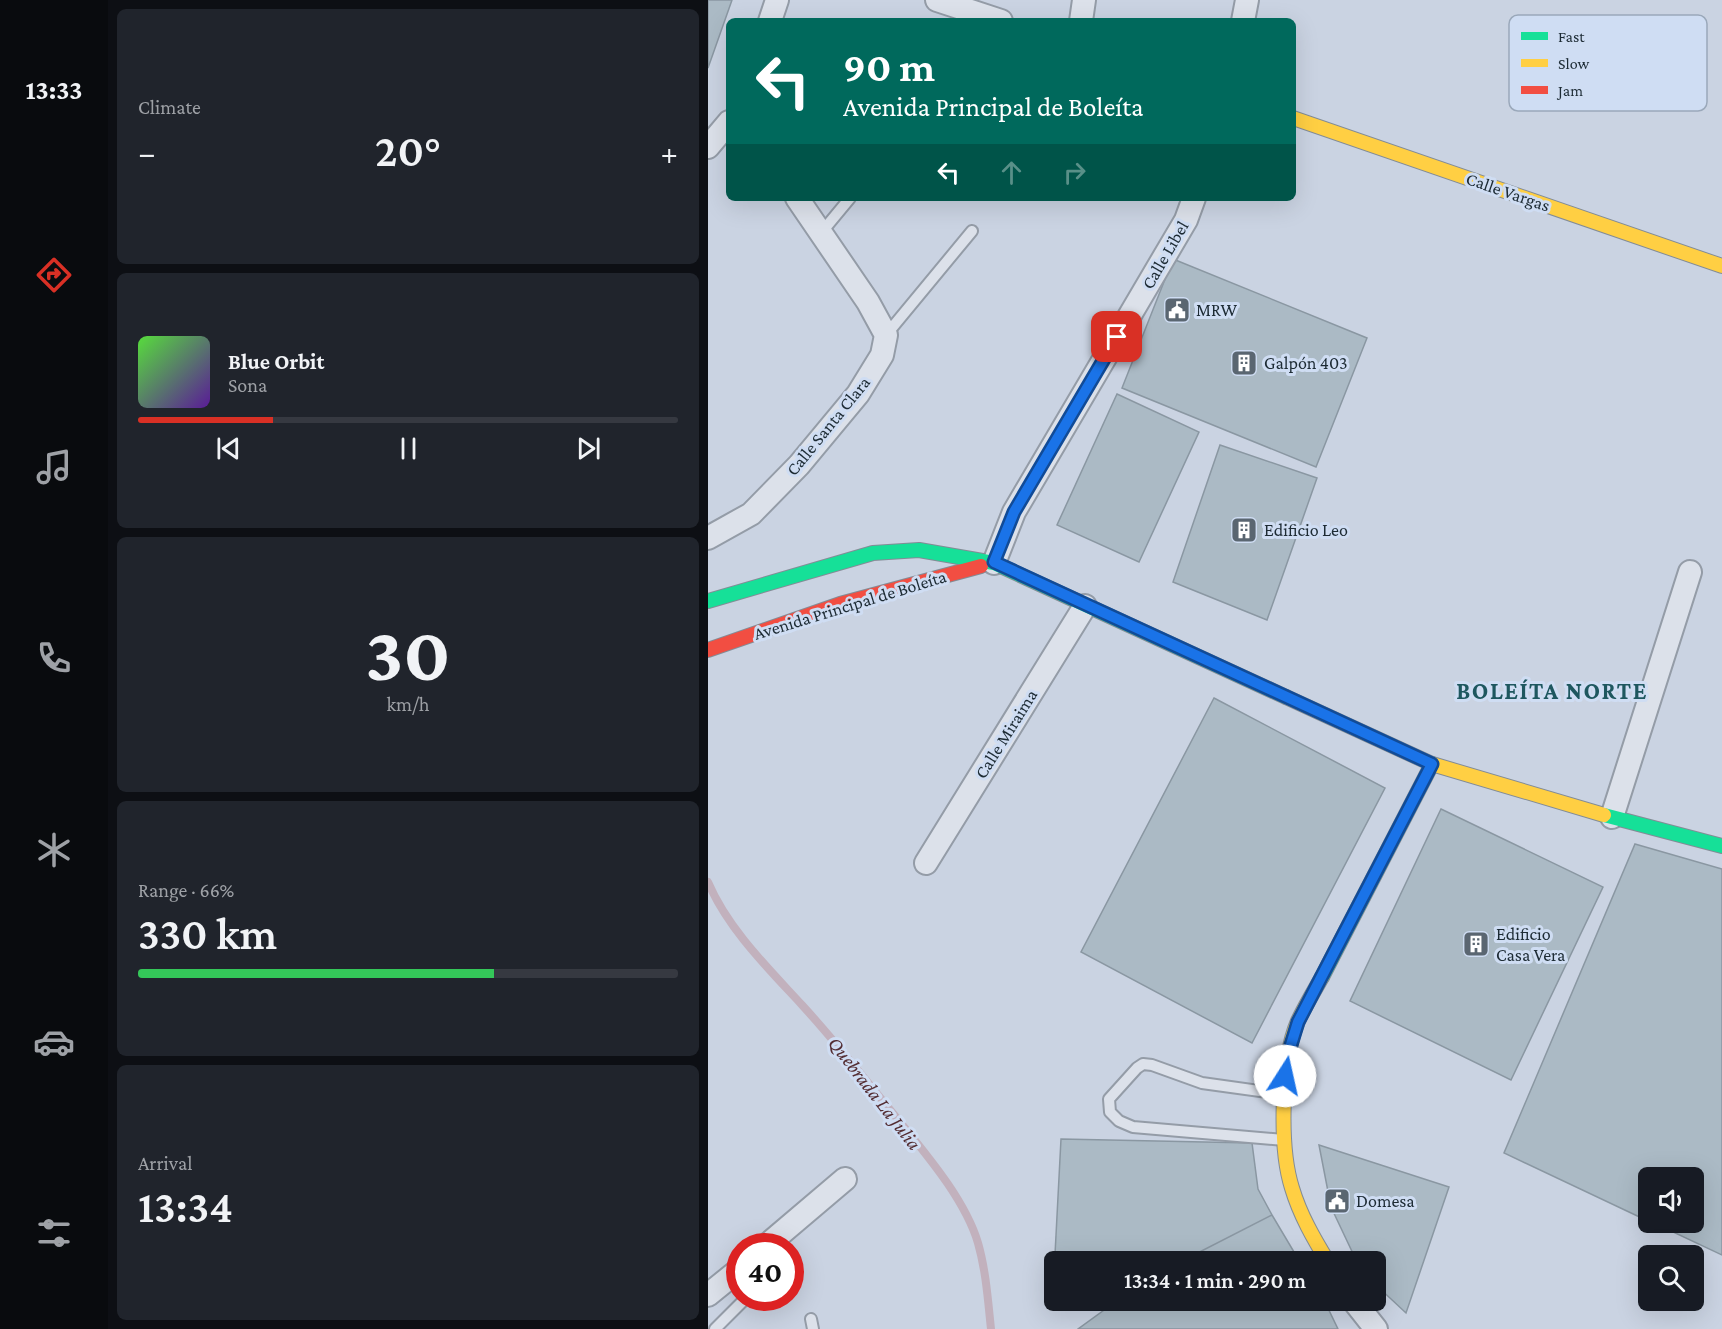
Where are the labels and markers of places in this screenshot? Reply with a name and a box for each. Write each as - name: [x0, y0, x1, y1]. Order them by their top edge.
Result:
- public building icon: MRW: [1162, 295, 1192, 325]
- place label: MRW: [1196, 300, 1238, 320]
- pin: [1091, 311, 1142, 362]
- building icon: Galpón 403: [1229, 348, 1259, 378]
- place label: Galpón 403: [1264, 353, 1348, 373]
- building icon: Edificio Leo: [1229, 515, 1259, 545]
- place label: Edificio Leo: [1264, 520, 1348, 540]
- place label: Edificio Casa Vera: [1496, 924, 1565, 965]
- building icon: Edificio Casa Vera: [1461, 929, 1491, 959]
- public building icon: Domesa: [1322, 1186, 1352, 1216]
- place label: Domesa: [1356, 1191, 1415, 1211]

